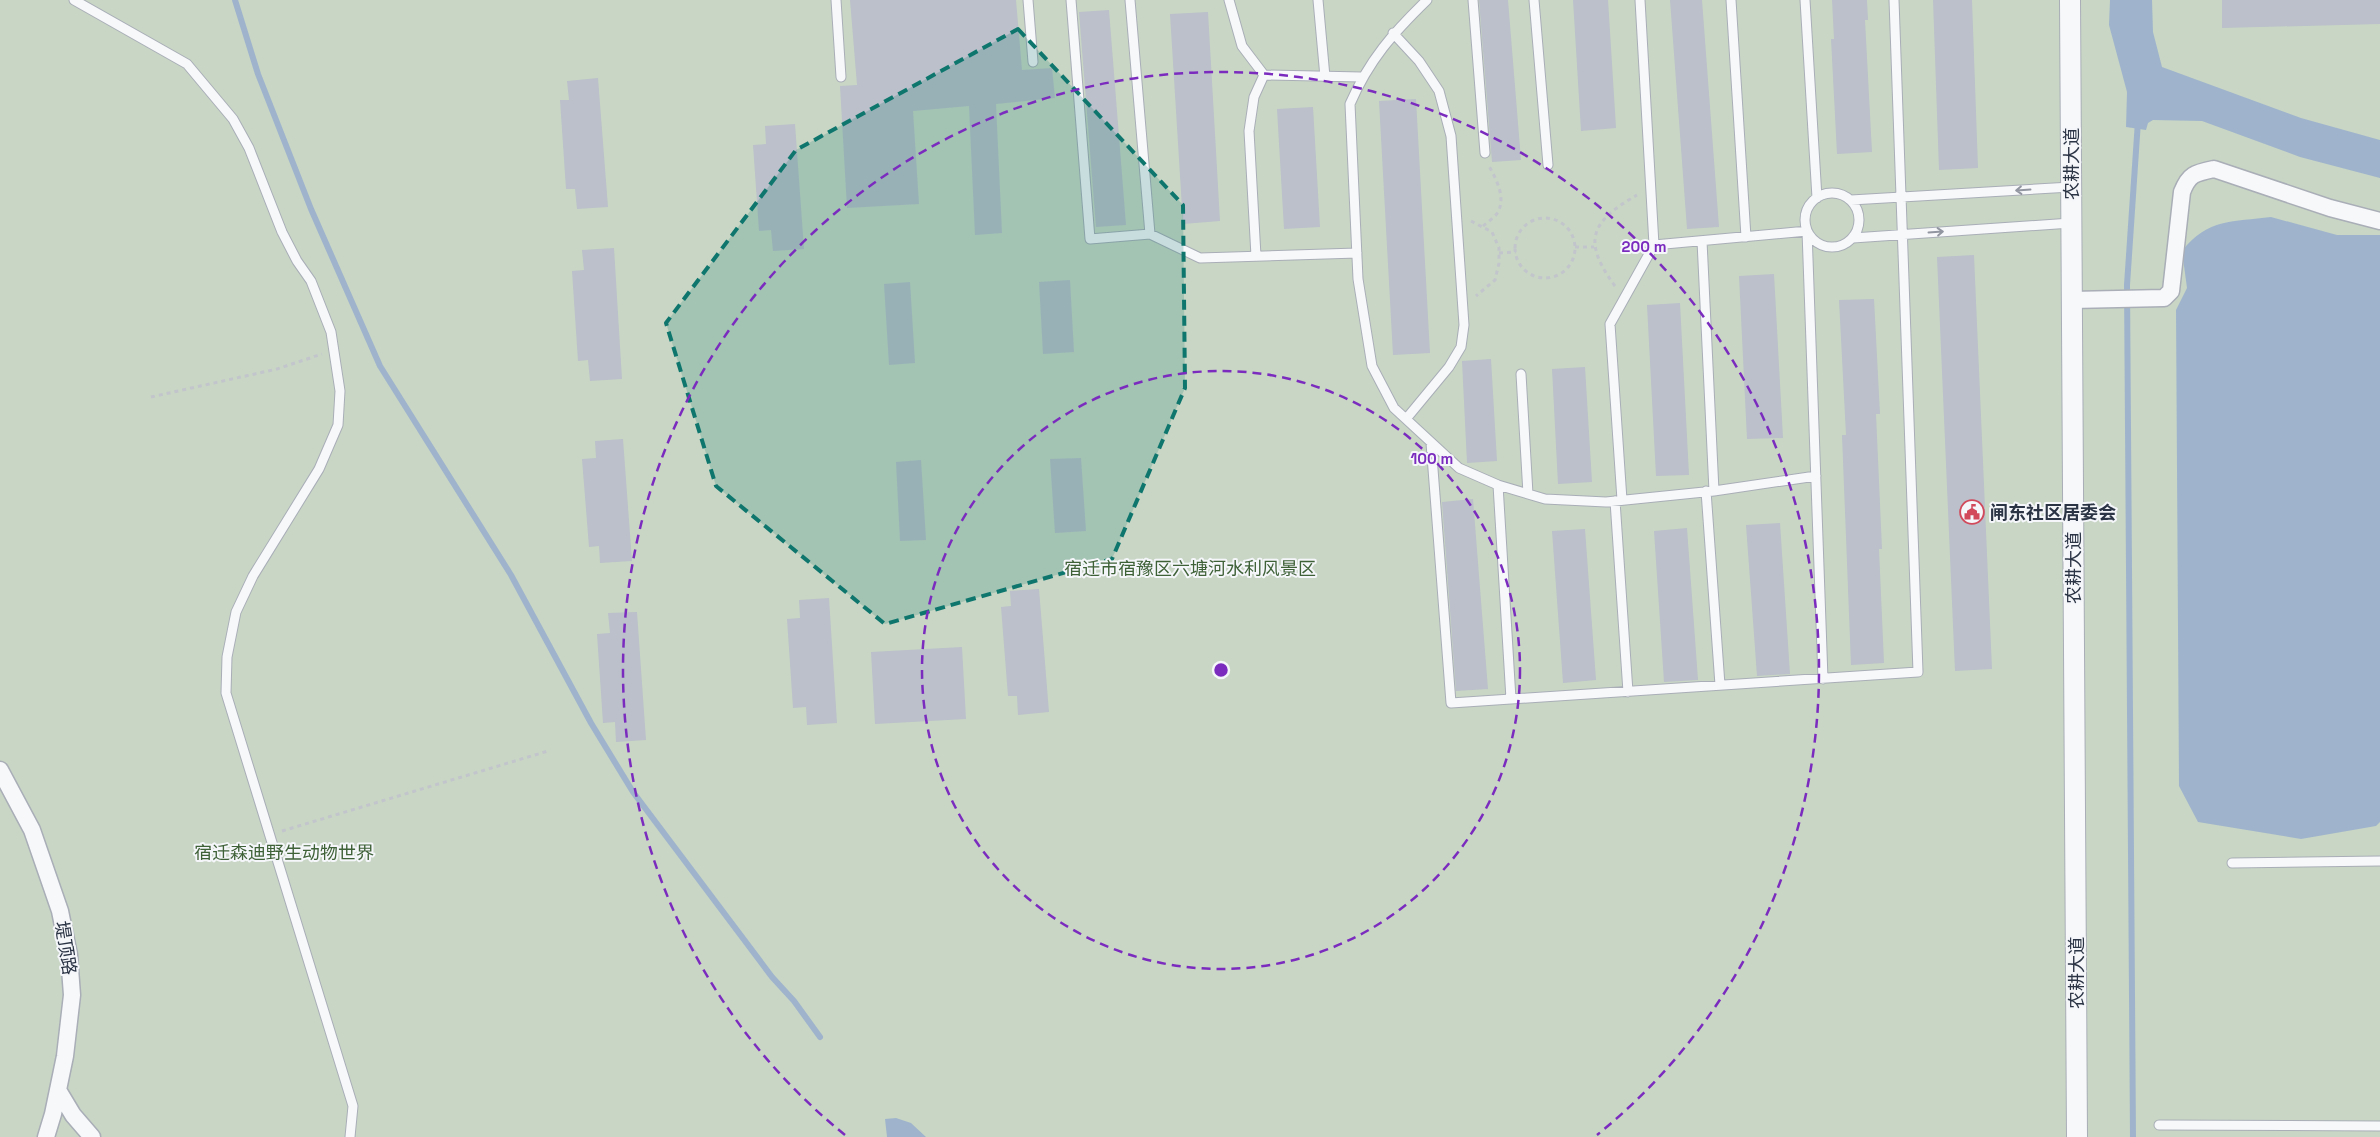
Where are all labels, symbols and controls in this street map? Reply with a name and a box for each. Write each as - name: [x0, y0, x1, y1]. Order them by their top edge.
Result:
- street label: 农耕大道: [2060, 128, 2083, 200]
- one-way arrow: [2015, 185, 2031, 195]
- one-way arrow: [1928, 228, 1944, 237]
- text: 200 m: [1622, 237, 1666, 256]
- text: 100 m: [1411, 449, 1453, 468]
- public building icon: 闸东社区居委会: [1959, 499, 1985, 525]
- place label: 闸东社区居委会: [1990, 501, 2116, 524]
- street label: 农耕大道: [2062, 532, 2085, 604]
- park label: 宿迁市宿豫区六塘河水利风景区: [1064, 557, 1316, 580]
- centre of rings: [1212, 661, 1230, 679]
- park label: 宿迁森迪野生动物世界: [194, 841, 374, 864]
- street label: 堤顶路: [50, 920, 82, 976]
- street label: 农耕大道: [2065, 937, 2088, 1009]

